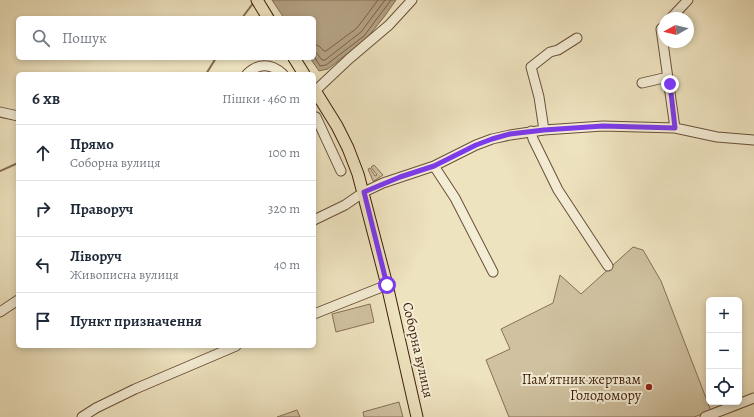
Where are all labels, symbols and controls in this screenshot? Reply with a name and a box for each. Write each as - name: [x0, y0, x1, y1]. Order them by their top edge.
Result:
- north arrow: [658, 12, 694, 48]
- search box: [16, 16, 316, 60]
- icon: search: [30, 27, 52, 49]
- text: Пошук: [62, 28, 107, 48]
- route end: [661, 75, 679, 93]
- text: 6 хв: [32, 87, 60, 110]
- text: Пішки · 460 m: [222, 90, 300, 107]
- text: Прямо: [70, 134, 114, 154]
- icon: ahead: [32, 142, 54, 164]
- text: 100 m: [268, 144, 300, 161]
- text: Соборна вулиця: [70, 154, 160, 171]
- icon: right: [32, 198, 54, 220]
- text: Праворуч: [70, 199, 133, 219]
- text: 320 m: [268, 200, 300, 217]
- text: Ліворуч: [70, 246, 122, 266]
- icon: left: [32, 254, 54, 276]
- text: 40 m: [274, 256, 300, 273]
- text: Живописна вулиця: [70, 266, 179, 283]
- route start: [378, 276, 396, 294]
- map controls: [706, 297, 742, 405]
- button: +: [706, 297, 742, 333]
- street label: Соборна вулиця: [398, 300, 438, 400]
- icon: arrive: [32, 310, 54, 332]
- text: Пункт призначення: [70, 311, 202, 331]
- button: −: [706, 333, 742, 369]
- button: locate: [706, 369, 742, 405]
- place label: Пам'ятник жертвам Голодомору: [522, 370, 642, 405]
- marker: Пам'ятник жертвам Голодомору: [644, 382, 654, 392]

